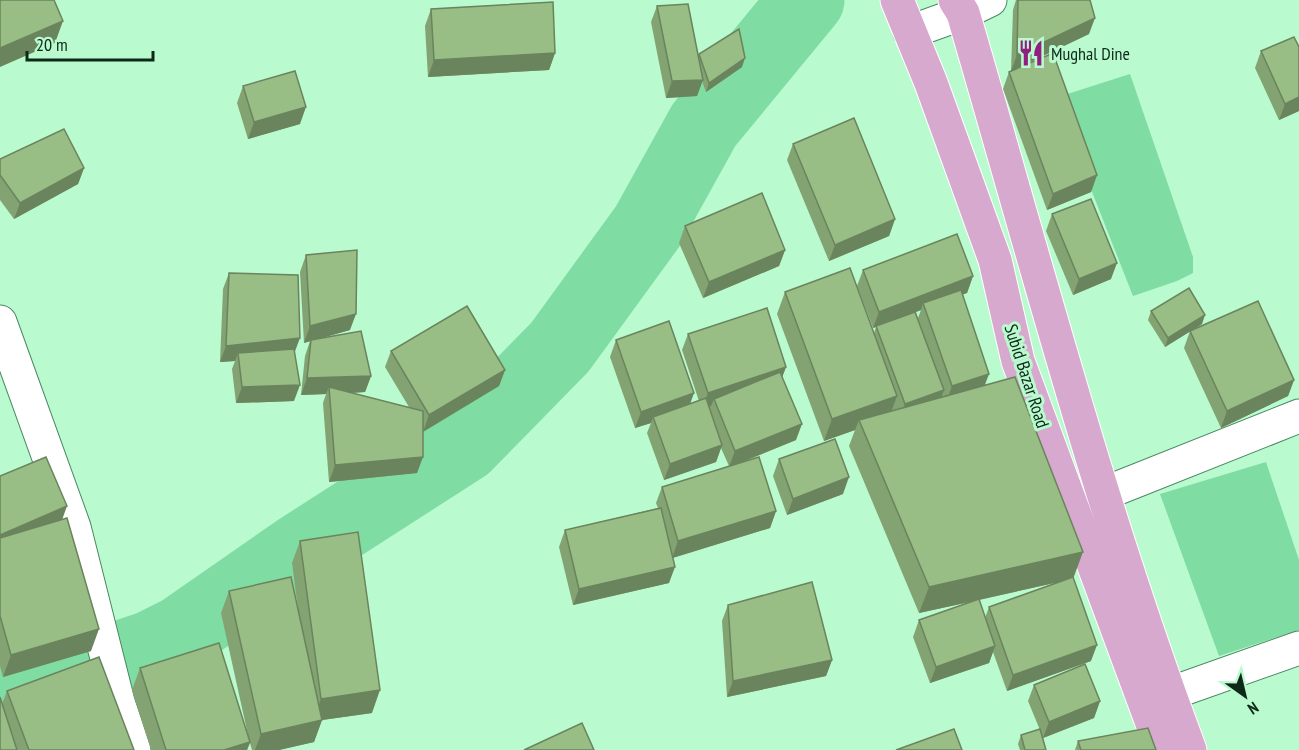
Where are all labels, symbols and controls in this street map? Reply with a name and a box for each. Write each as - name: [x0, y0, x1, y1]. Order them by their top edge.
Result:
- scale bar: [27, 24, 153, 62]
- text: 20 m: [36, 33, 68, 56]
- restaurant icon: Mughal Dine: [1016, 38, 1046, 68]
- place label: Mughal Dine: [1051, 42, 1130, 65]
- street label: Subid Bazar Road: [999, 321, 1055, 431]
- north arrow: [1215, 666, 1275, 726]
- text: N: [1244, 698, 1263, 719]

